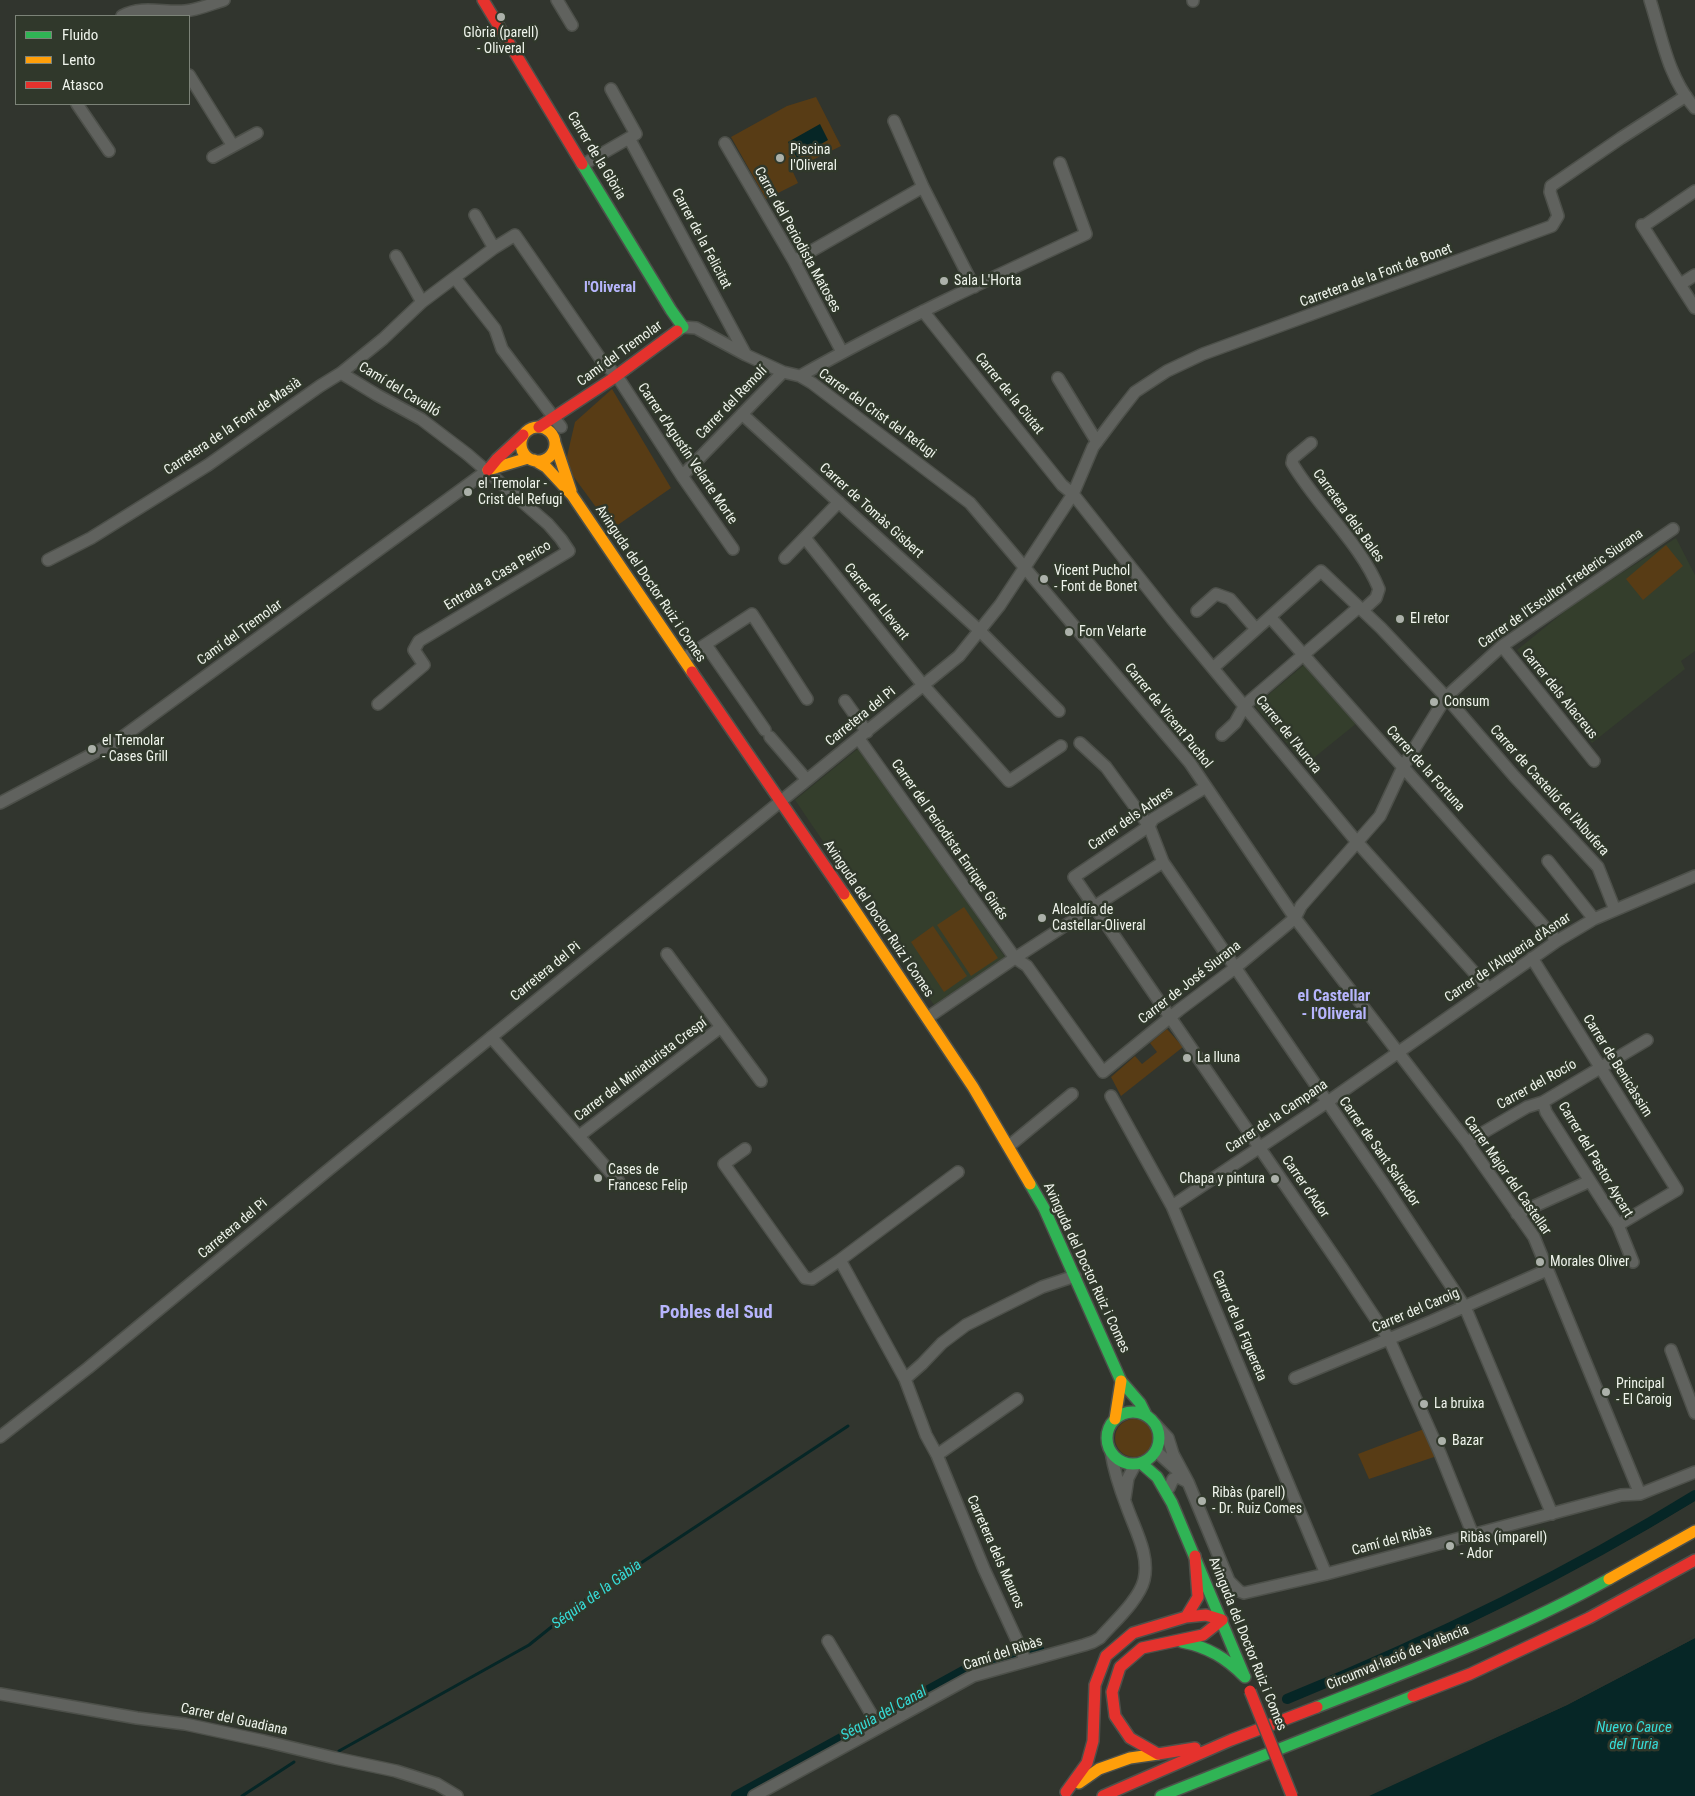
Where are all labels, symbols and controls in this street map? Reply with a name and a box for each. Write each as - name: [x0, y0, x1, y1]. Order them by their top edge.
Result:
- marker: Glòria (parell) - Oliveral: [495, 11, 507, 23]
- legend: [15, 15, 190, 105]
- place label: Glòria (parell) - Oliveral: [463, 25, 539, 58]
- text: Fluido: [62, 26, 98, 44]
- text: Lento: [62, 51, 95, 69]
- text: Atasco: [62, 76, 103, 94]
- street label: Carrer de la Glòria: [563, 109, 629, 203]
- place label: Piscina l'Oliveral: [790, 142, 837, 174]
- marker: Piscina l'Oliveral: [774, 152, 786, 164]
- street label: Carrer del Periodista Matoses: [750, 164, 844, 316]
- street label: Carrer de la Felicitat: [667, 186, 735, 292]
- street label: Carretera de la Font de Bonet: [1298, 241, 1454, 311]
- place label: Sala L'Horta: [954, 273, 1021, 289]
- marker: Sala L'Horta: [938, 275, 950, 287]
- district label: l'Oliveral: [584, 279, 636, 297]
- street label: Camí del Tremolar: [574, 318, 666, 390]
- street label: Carrer de la Ciutat: [971, 350, 1047, 438]
- street label: Camí del Cavalló: [355, 359, 443, 421]
- street label: Carrer del Remolí: [693, 363, 771, 443]
- street label: Carrer del Crist del Refugi: [815, 366, 939, 462]
- street label: Carretera de la Font de Masià: [161, 375, 305, 479]
- street label: Carrer d'Agustín Velarte Morte: [633, 380, 741, 528]
- street label: Carrer de Tomàs Gisbert: [815, 460, 927, 562]
- street label: Carretera dels Bales: [1309, 466, 1387, 566]
- place label: el Tremolar - Crist del Refugi: [478, 476, 562, 508]
- marker: el Tremolar - Crist del Refugi: [462, 486, 474, 498]
- street label: Avinguda del Doctor Ruiz i Comes: [591, 502, 709, 666]
- street label: Carrer de l'Escultor Frederic Siurana: [1475, 526, 1647, 652]
- street label: Entrada a Casa Perico: [442, 538, 554, 614]
- street label: Carrer de Llevant: [840, 560, 912, 644]
- place label: Vicent Puchol - Font de Bonet: [1054, 563, 1137, 596]
- marker: Vicent Puchol - Font de Bonet: [1038, 573, 1050, 585]
- street label: Camí del Tremolar: [194, 597, 286, 669]
- place label: El retor: [1410, 611, 1449, 627]
- marker: El retor: [1394, 613, 1406, 625]
- place label: Forn Velarte: [1079, 624, 1146, 640]
- marker: Forn Velarte: [1063, 626, 1075, 638]
- street label: Carrer dels Alacreus: [1517, 645, 1601, 743]
- street label: Carrer de Vicent Puchol: [1121, 660, 1215, 772]
- street label: Carretera del Pi: [823, 684, 899, 750]
- street label: Carrer de l'Aurora: [1251, 693, 1325, 777]
- place label: Consum: [1444, 694, 1489, 710]
- marker: Consum: [1428, 696, 1440, 708]
- street label: Carrer de Castelló de l'Albufera: [1486, 722, 1612, 860]
- street label: Carrer de la Fortuna: [1382, 723, 1468, 815]
- place label: el Tremolar - Cases Grill: [102, 733, 168, 766]
- marker: el Tremolar - Cases Grill: [86, 743, 98, 755]
- street label: Carrer del Periodista Enrique Ginés: [887, 756, 1011, 924]
- street label: Carrer dels Arbres: [1085, 784, 1177, 854]
- street label: Avinguda del Doctor Ruiz i Comes: [819, 837, 937, 1001]
- place label: Alcaldía de Castellar-Oliveral: [1052, 902, 1146, 934]
- street label: Carrer de l'Alqueria d'Asnar: [1442, 910, 1574, 1006]
- marker: Alcaldía de Castellar-Oliveral: [1036, 912, 1048, 924]
- street label: Carrer de José Siurana: [1136, 938, 1244, 1028]
- street label: Carretera del Pi: [508, 939, 584, 1005]
- district label: el Castellar - l'Oliveral: [1298, 987, 1370, 1025]
- street label: Carrer de Benicàssim: [1579, 1012, 1655, 1120]
- street label: Carrer del Miniaturista Crespí: [571, 1015, 711, 1125]
- place label: La lluna: [1197, 1050, 1240, 1066]
- marker: La lluna: [1181, 1052, 1193, 1064]
- street label: Carrer del Rocío: [1494, 1056, 1580, 1114]
- street label: Carrer de la Campana: [1223, 1077, 1331, 1157]
- street label: Carrer de Sant Salvador: [1335, 1094, 1423, 1210]
- street label: Carrer del Pastor Aycart: [1554, 1099, 1636, 1221]
- street label: Carrer Major del Castellar: [1460, 1113, 1554, 1239]
- street label: Carrer d'Ador: [1277, 1153, 1333, 1221]
- place label: Cases de Francesc Felip: [608, 1162, 688, 1194]
- place label: Chapa y pintura: [1179, 1171, 1265, 1187]
- marker: Cases de Francesc Felip: [592, 1172, 604, 1184]
- marker: Chapa y pintura: [1269, 1173, 1281, 1185]
- street label: Avinguda del Doctor Ruiz i Comes: [1039, 1180, 1133, 1356]
- street label: Carretera del Pi: [195, 1195, 271, 1263]
- place label: Morales Oliver: [1550, 1254, 1629, 1270]
- marker: Morales Oliver: [1534, 1256, 1546, 1268]
- street label: Carrer de la Figuereta: [1208, 1268, 1270, 1384]
- street label: Carrer del Caroig: [1370, 1285, 1462, 1337]
- district label: Pobles del Sud: [659, 1302, 773, 1324]
- place label: Principal - El Caroig: [1616, 1376, 1672, 1408]
- marker: Principal - El Caroig: [1600, 1386, 1612, 1398]
- place label: La bruixa: [1434, 1396, 1485, 1412]
- marker: La bruixa: [1418, 1398, 1430, 1410]
- place label: Bazar: [1452, 1433, 1483, 1449]
- marker: Bazar: [1436, 1435, 1448, 1447]
- place label: Ribàs (parell) - Dr. Ruiz Comes: [1212, 1485, 1302, 1518]
- street label: Carretera dels Mauros: [962, 1493, 1028, 1611]
- marker: Ribàs (parell) - Dr. Ruiz Comes: [1196, 1495, 1208, 1507]
- street label: Camí del Ribàs: [1350, 1522, 1434, 1560]
- place label: Ribàs (imparell) - Ador: [1460, 1530, 1547, 1562]
- marker: Ribàs (imparell) - Ador: [1444, 1540, 1456, 1552]
- street label: Avinguda del Doctor Ruiz i Comes: [1204, 1555, 1290, 1733]
- water label: Séquia de la Gàbia: [549, 1556, 645, 1634]
- street label: Circumval·lació de València: [1324, 1622, 1472, 1694]
- street label: Camí del Ribàs: [961, 1633, 1045, 1675]
- water label: Séquia del Canal: [838, 1683, 930, 1745]
- street label: Carrer del Guadiana: [179, 1700, 289, 1740]
- water label: Nuevo Cauce del Turia: [1596, 1719, 1672, 1754]

